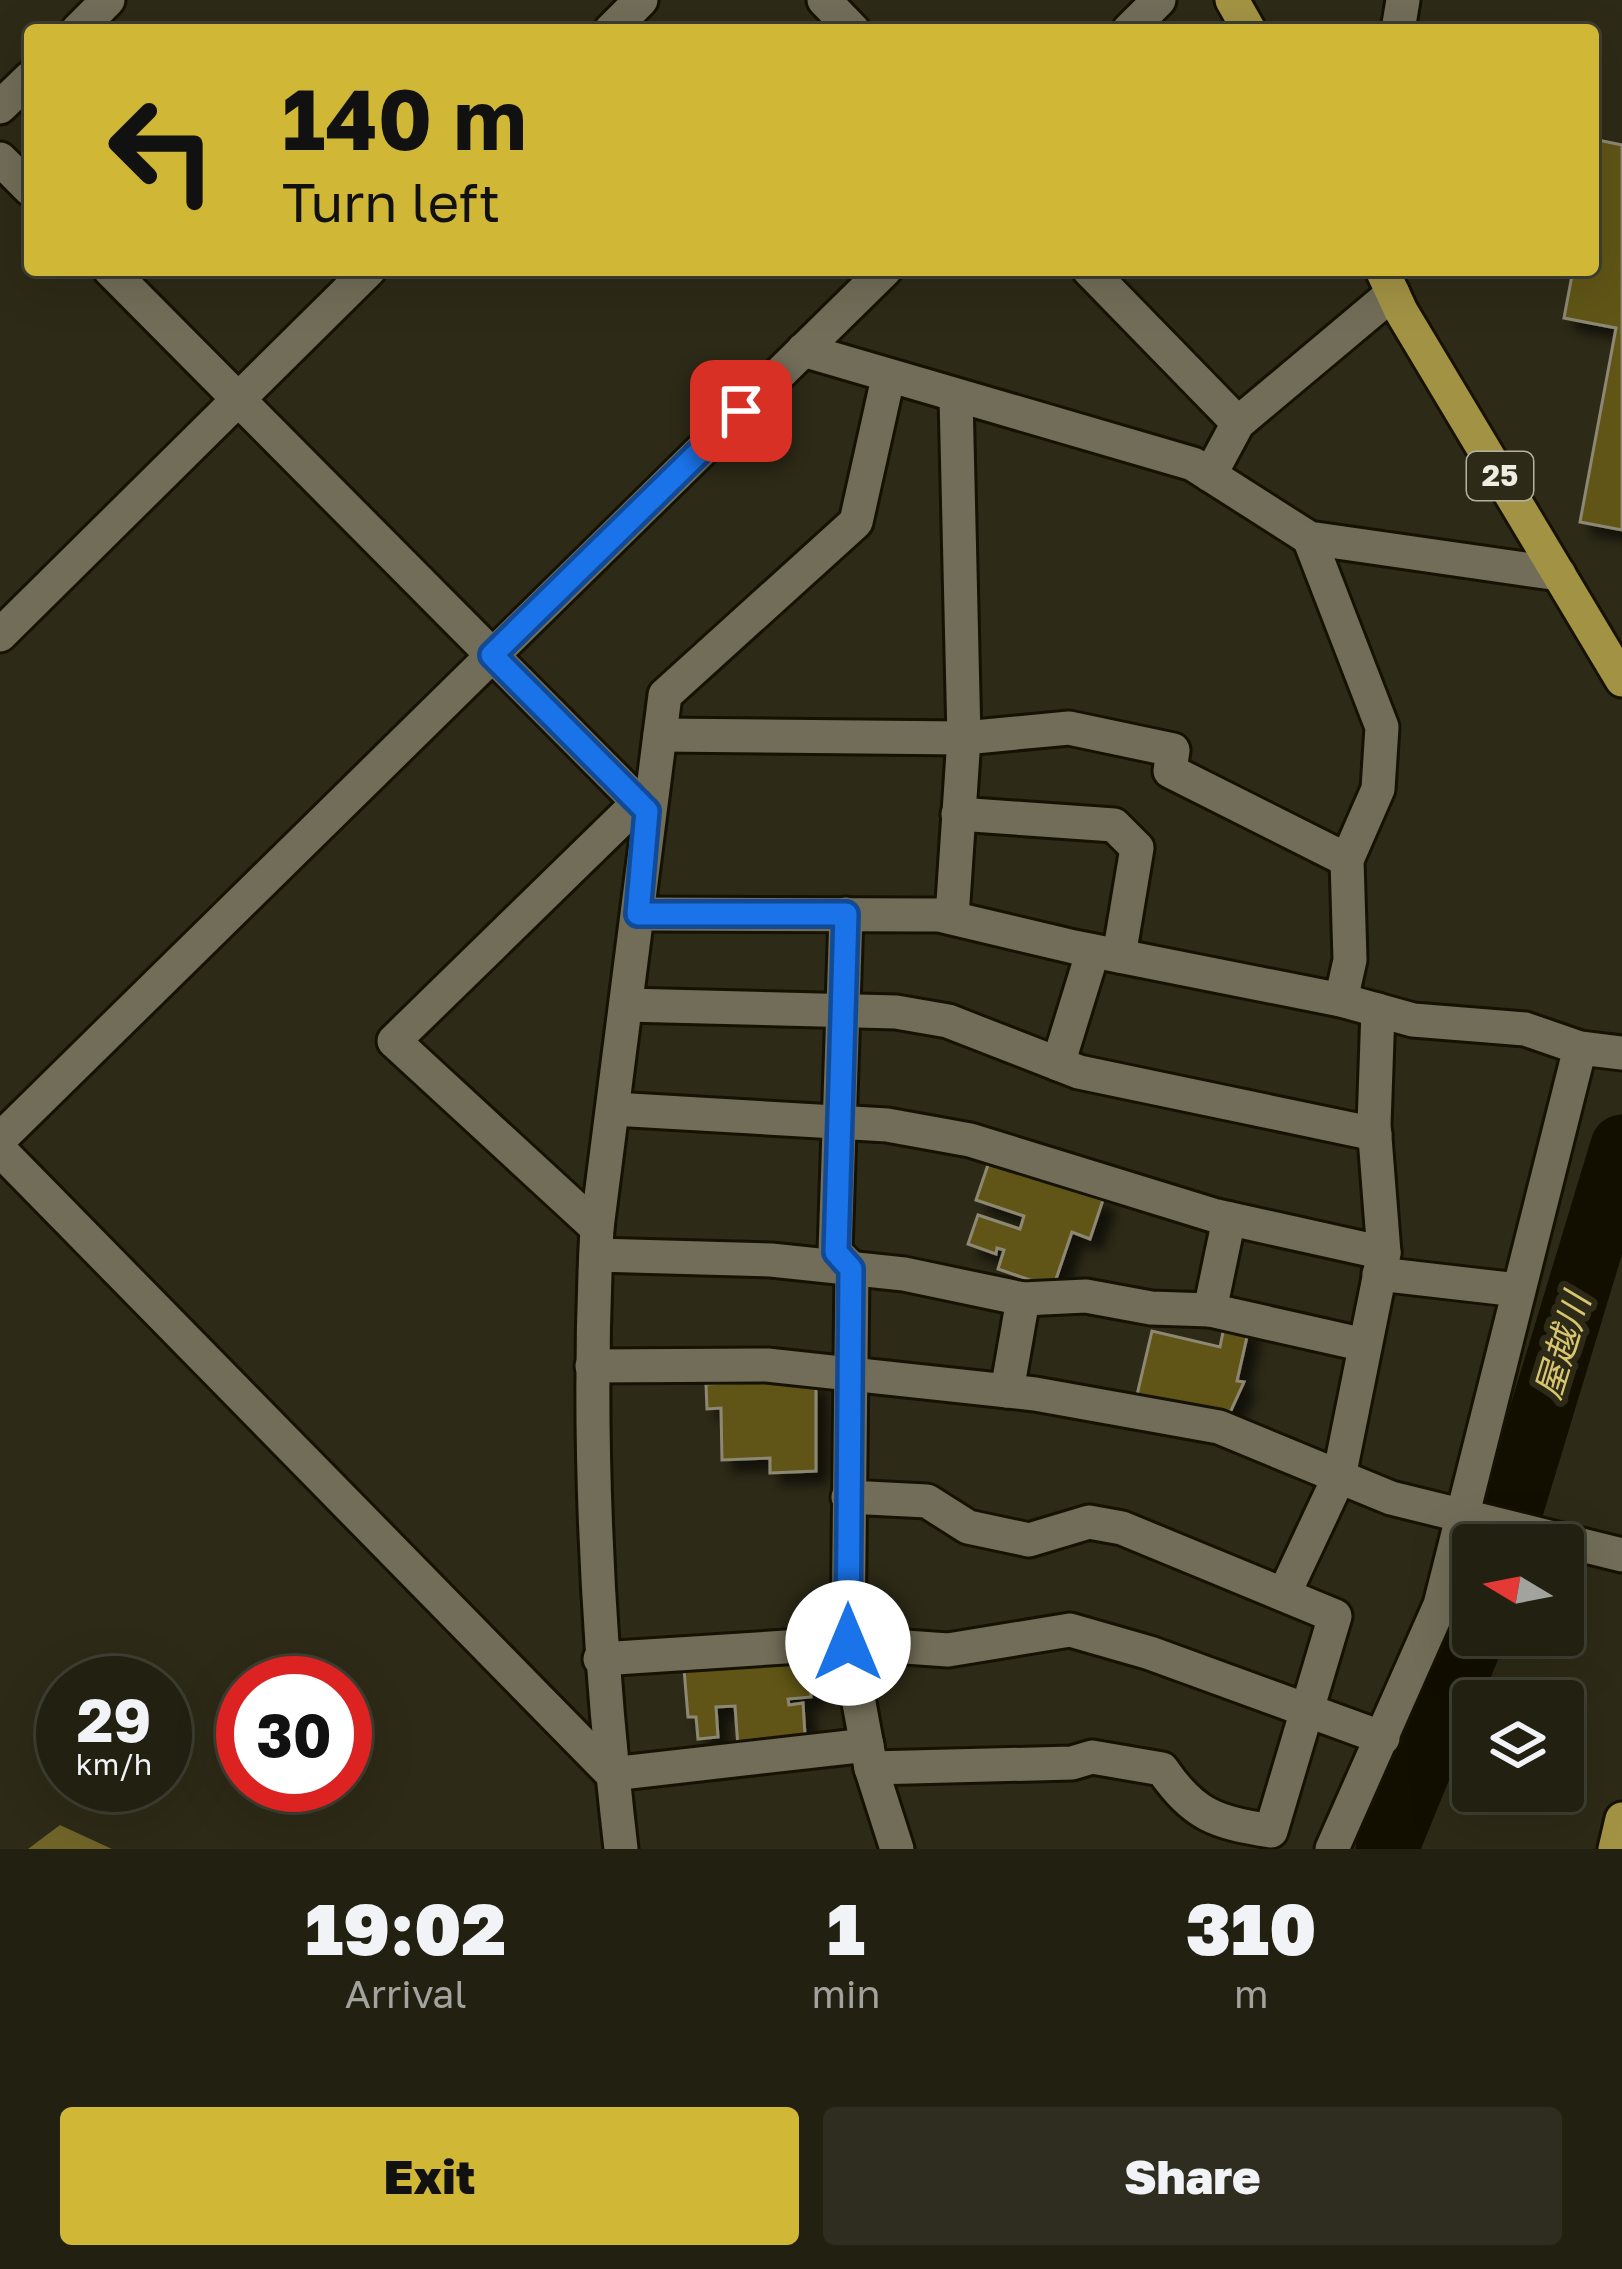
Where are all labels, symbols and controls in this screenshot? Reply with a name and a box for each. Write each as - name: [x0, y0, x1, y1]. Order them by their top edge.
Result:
- text: 140 m: [282, 68, 527, 168]
- icon: left: [84, 72, 240, 228]
- text: Turn left: [282, 169, 500, 234]
- pin: [690, 360, 792, 462]
- icon: arrive: [708, 378, 774, 444]
- road number: 25: [1467, 452, 1533, 500]
- water label: 屋越川: [1525, 1284, 1599, 1404]
- north arrow: [1452, 1524, 1584, 1656]
- map controls: [1452, 1524, 1584, 1812]
- position arrow: [785, 1580, 911, 1706]
- speed limit sign: 30: [216, 1656, 372, 1812]
- button: layers: [1452, 1680, 1584, 1812]
- text: 29: [77, 1683, 151, 1755]
- text: km/h: [76, 1746, 152, 1782]
- text: 19:02: [305, 1884, 506, 1971]
- text: 1: [827, 1884, 865, 1971]
- text: 310: [1186, 1884, 1317, 1971]
- text: Arrival: [345, 1970, 467, 2017]
- text: min: [811, 1970, 880, 2017]
- text: m: [1234, 1970, 1268, 2017]
- button: Exit: [60, 2107, 799, 2245]
- button: Share: [823, 2107, 1562, 2245]

